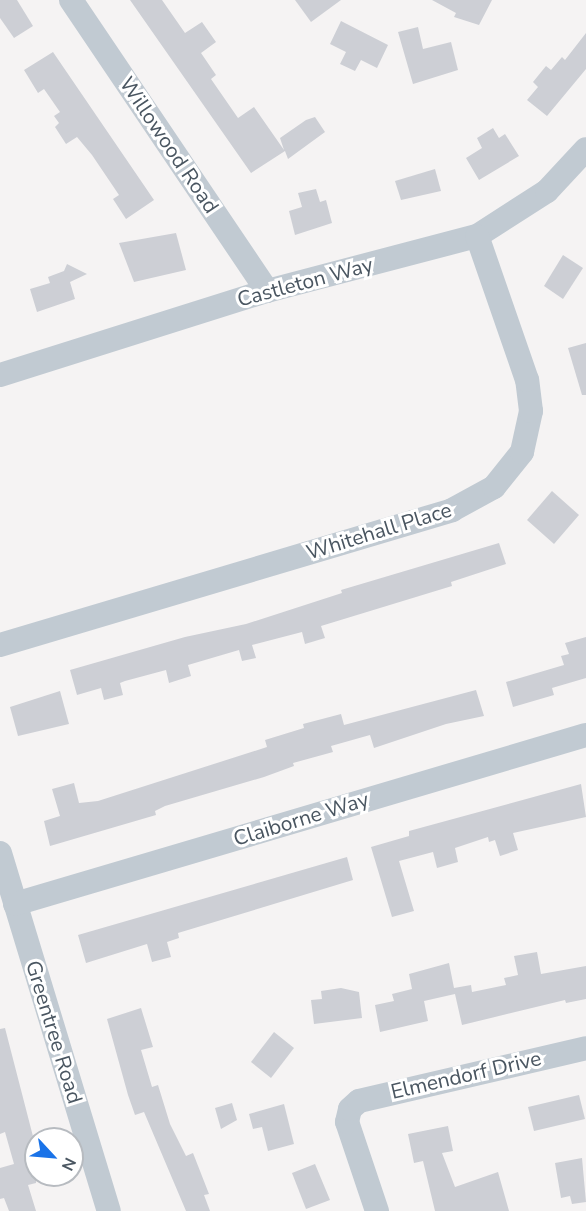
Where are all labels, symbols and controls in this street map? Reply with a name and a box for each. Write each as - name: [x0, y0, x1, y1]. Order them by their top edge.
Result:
- street label: Willowood Road: [114, 72, 224, 218]
- street label: Castleton Way: [234, 252, 376, 312]
- street label: Whitehall Place: [303, 497, 455, 565]
- street label: Claiborne Way: [230, 786, 372, 852]
- street label: Greentree Road: [20, 957, 88, 1107]
- street label: Elmendorf Drive: [388, 1045, 544, 1105]
- north arrow: [24, 1127, 84, 1187]
- text: N: [56, 1154, 81, 1174]

